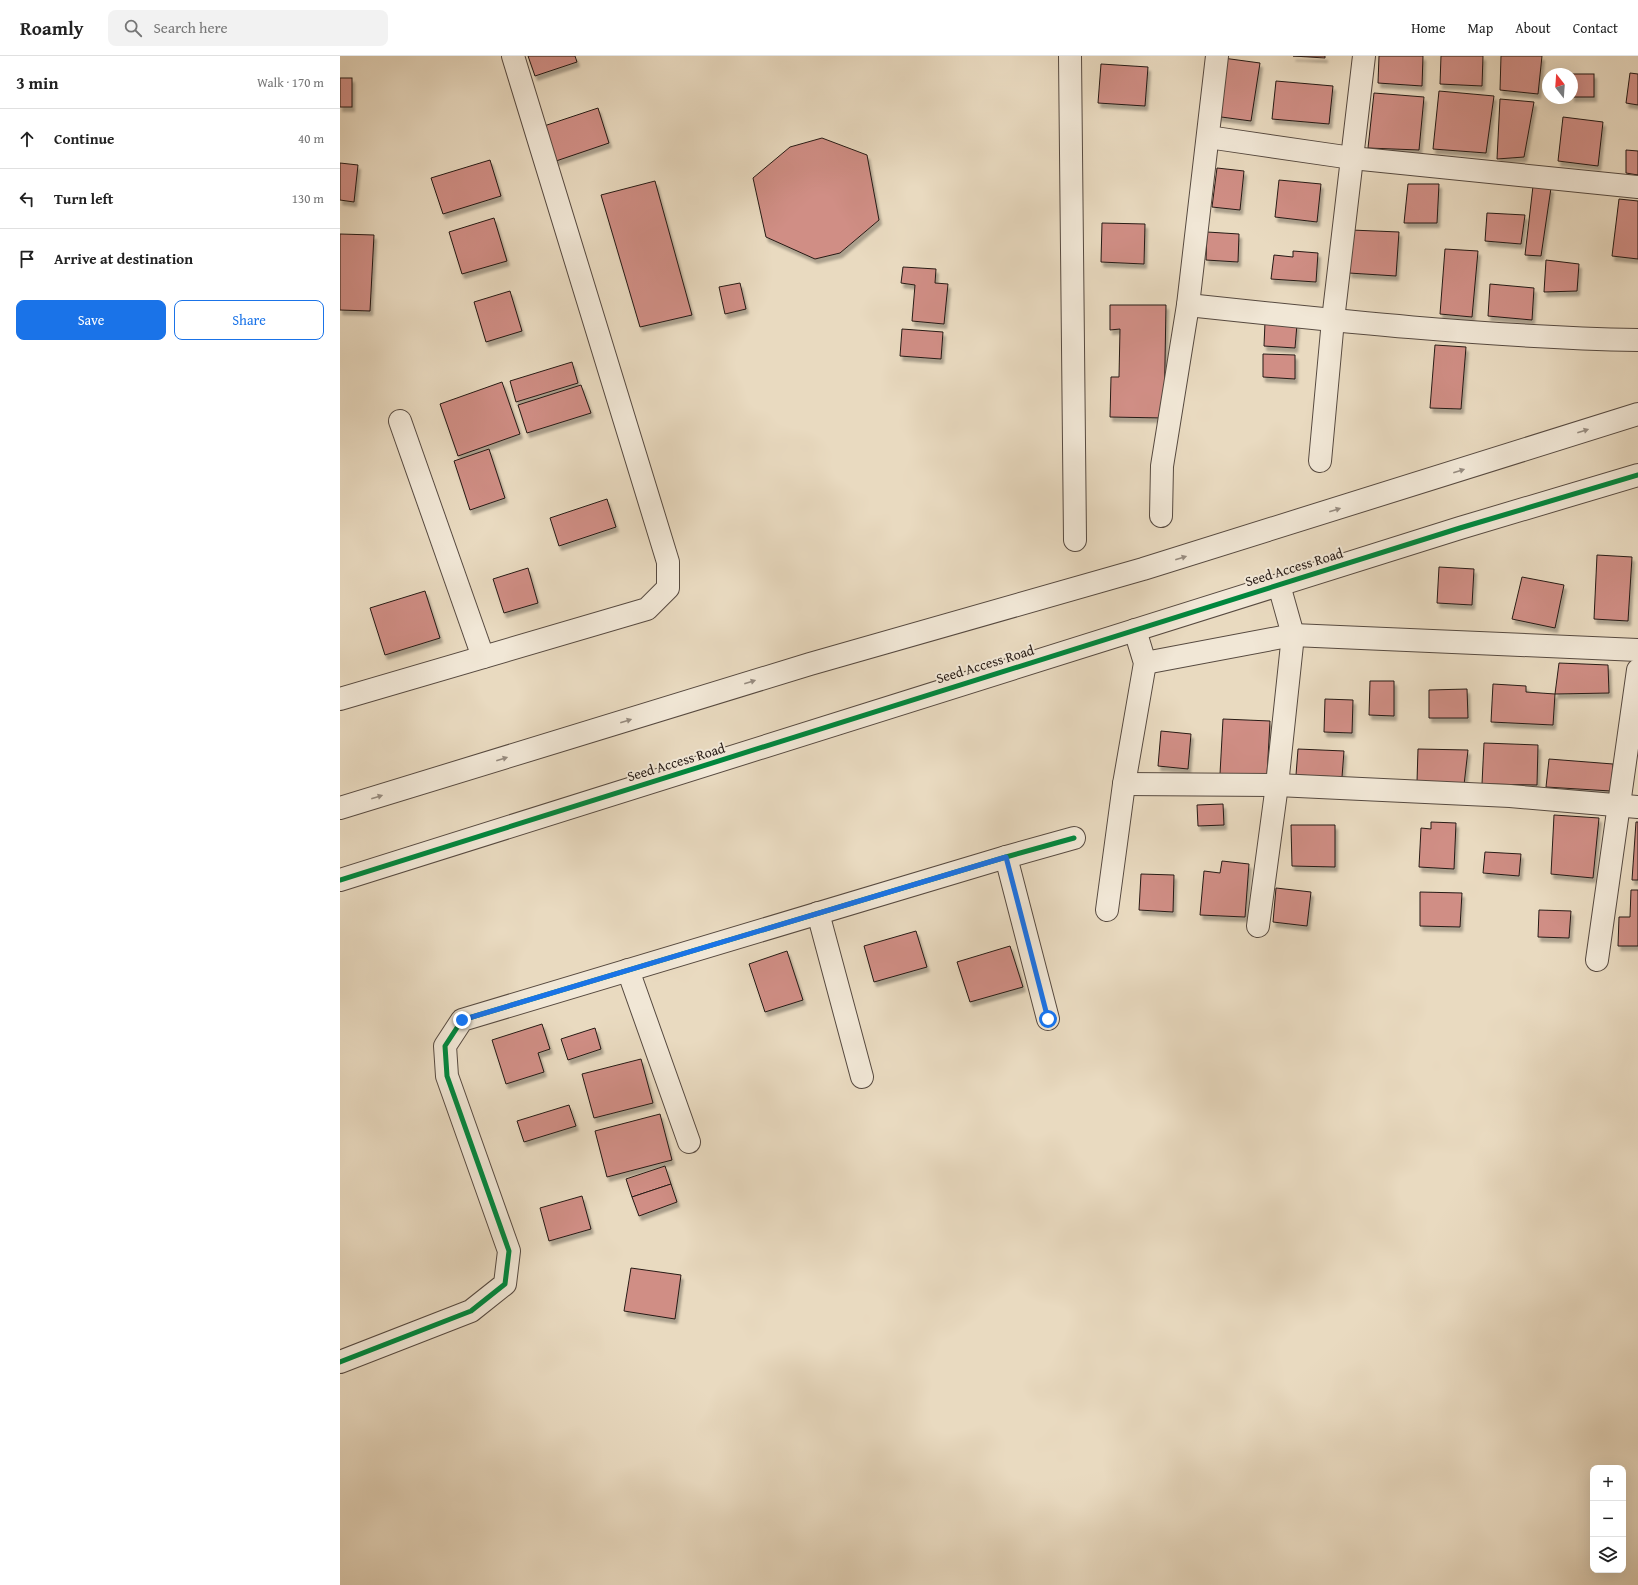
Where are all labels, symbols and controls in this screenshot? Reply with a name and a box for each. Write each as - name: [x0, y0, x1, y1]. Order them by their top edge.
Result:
- search box: [108, 10, 388, 46]
- text: Roamly: [20, 14, 84, 42]
- icon: search: [122, 17, 144, 39]
- text: Search here: [154, 17, 228, 38]
- text: Home: [1411, 18, 1446, 38]
- text: Map: [1468, 18, 1493, 38]
- text: About: [1515, 18, 1551, 38]
- text: Contact: [1573, 18, 1618, 38]
- north arrow: [1542, 68, 1578, 104]
- text: 3 min: [16, 70, 58, 95]
- text: Walk · 170 m: [257, 73, 324, 92]
- icon: ahead: [16, 128, 38, 150]
- text: Continue: [54, 128, 115, 149]
- text: 40 m: [298, 129, 324, 148]
- icon: left: [16, 188, 38, 210]
- text: Turn left: [54, 188, 113, 209]
- text: 130 m: [292, 189, 324, 208]
- icon: arrive: [16, 248, 38, 270]
- text: Arrive at destination: [54, 248, 193, 269]
- button: Save: [16, 300, 166, 340]
- button: Share: [174, 300, 324, 340]
- one-way arrow: [1578, 428, 1590, 434]
- one-way arrow: [1454, 468, 1466, 474]
- one-way arrow: [1330, 506, 1342, 512]
- street label: Seed Access Road: [1243, 542, 1346, 591]
- one-way arrow: [1175, 554, 1187, 560]
- street label: Seed Access Road: [934, 639, 1037, 688]
- one-way arrow: [744, 679, 756, 685]
- one-way arrow: [620, 717, 632, 723]
- street label: Seed Access Road: [625, 737, 728, 786]
- one-way arrow: [496, 756, 508, 762]
- one-way arrow: [372, 794, 384, 800]
- route start: [1039, 1010, 1057, 1028]
- route end: [453, 1011, 471, 1029]
- map controls: [1590, 1465, 1626, 1573]
- button: +: [1590, 1465, 1626, 1501]
- button: −: [1590, 1501, 1626, 1537]
- button: layers: [1590, 1537, 1626, 1573]

